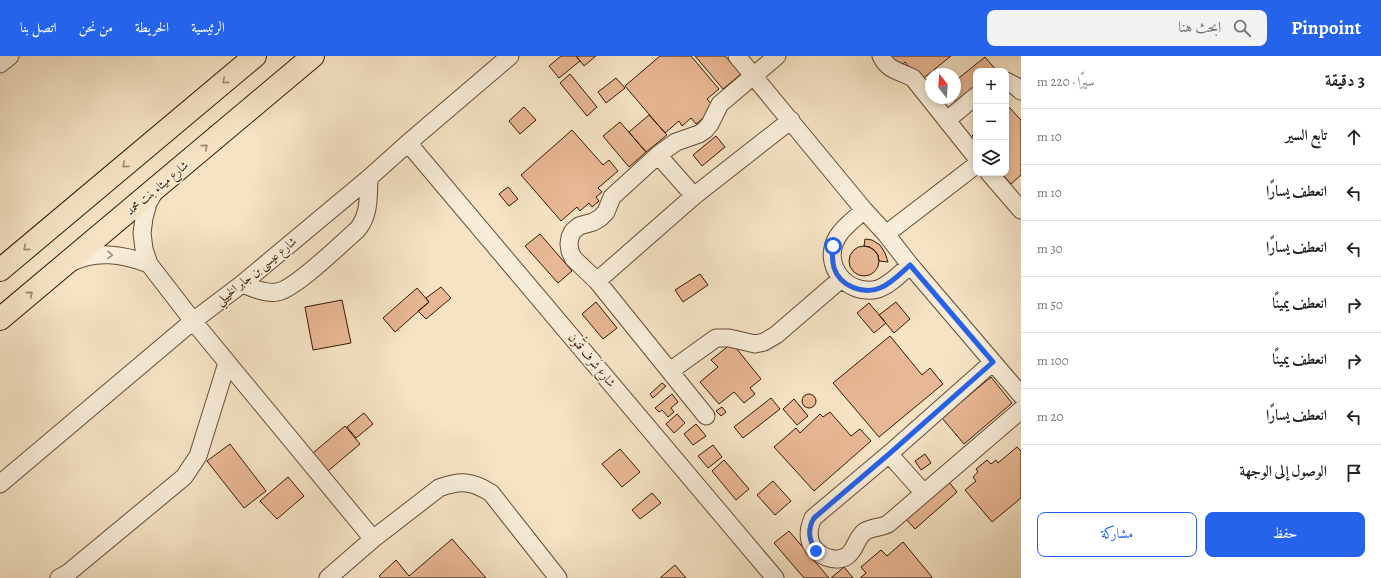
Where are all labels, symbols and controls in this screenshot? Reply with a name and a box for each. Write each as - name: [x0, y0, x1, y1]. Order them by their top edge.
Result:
- search box: [987, 10, 1267, 46]
- text: Pinpoint: [1291, 15, 1361, 41]
- text: ابحث هنا: [1178, 17, 1221, 37]
- icon: search: [1231, 17, 1253, 39]
- text: اتصل بنا: [20, 18, 57, 37]
- text: من نحن: [79, 18, 113, 37]
- text: الخريطة: [135, 18, 169, 37]
- text: الرئيسية: [191, 18, 225, 37]
- north arrow: [925, 68, 961, 104]
- map controls: [973, 68, 1009, 176]
- button: +: [973, 68, 1009, 104]
- text: 3 دقيقة: [1325, 69, 1365, 92]
- text: سيرًا · 220 m: [1037, 73, 1095, 90]
- one-way arrow: [222, 77, 229, 84]
- button: −: [973, 104, 1009, 140]
- text: تابع السير: [1285, 125, 1327, 145]
- icon: ahead: [1343, 126, 1365, 148]
- text: 10 m: [1037, 128, 1062, 145]
- button: layers: [973, 140, 1009, 176]
- one-way arrow: [200, 145, 207, 152]
- street label: شارع ميثاء بنت محمد: [123, 157, 194, 221]
- one-way arrow: [122, 160, 130, 167]
- text: انعطف يسارًا: [1266, 181, 1327, 201]
- icon: left: [1343, 182, 1365, 204]
- text: 10 m: [1037, 184, 1062, 201]
- street label: شارع عيسى بن جابر الخييلي: [212, 233, 303, 312]
- route start: [824, 237, 842, 255]
- text: انعطف يسارًا: [1266, 237, 1327, 257]
- icon: left: [1343, 238, 1365, 260]
- text: 30 m: [1037, 240, 1063, 257]
- one-way arrow: [23, 244, 30, 251]
- one-way arrow: [107, 251, 113, 259]
- one-way arrow: [25, 291, 33, 298]
- text: انعطف يمينًا: [1272, 293, 1327, 313]
- icon: right: [1343, 294, 1365, 316]
- text: 50 m: [1037, 296, 1063, 313]
- street label: شارع شَرف قَنُّون: [562, 327, 622, 392]
- text: انعطف يمينًا: [1272, 349, 1327, 369]
- icon: right: [1343, 350, 1365, 372]
- text: 100 m: [1037, 352, 1069, 369]
- text: انعطف يسارًا: [1266, 405, 1327, 425]
- icon: left: [1343, 406, 1365, 428]
- text: 20 m: [1037, 408, 1064, 425]
- text: الوصول إلى الوجهة: [1240, 461, 1327, 481]
- icon: arrive: [1343, 462, 1365, 484]
- button: مشاركة: [1037, 512, 1197, 557]
- button: حفظ: [1205, 512, 1365, 557]
- route end: [807, 542, 825, 560]

